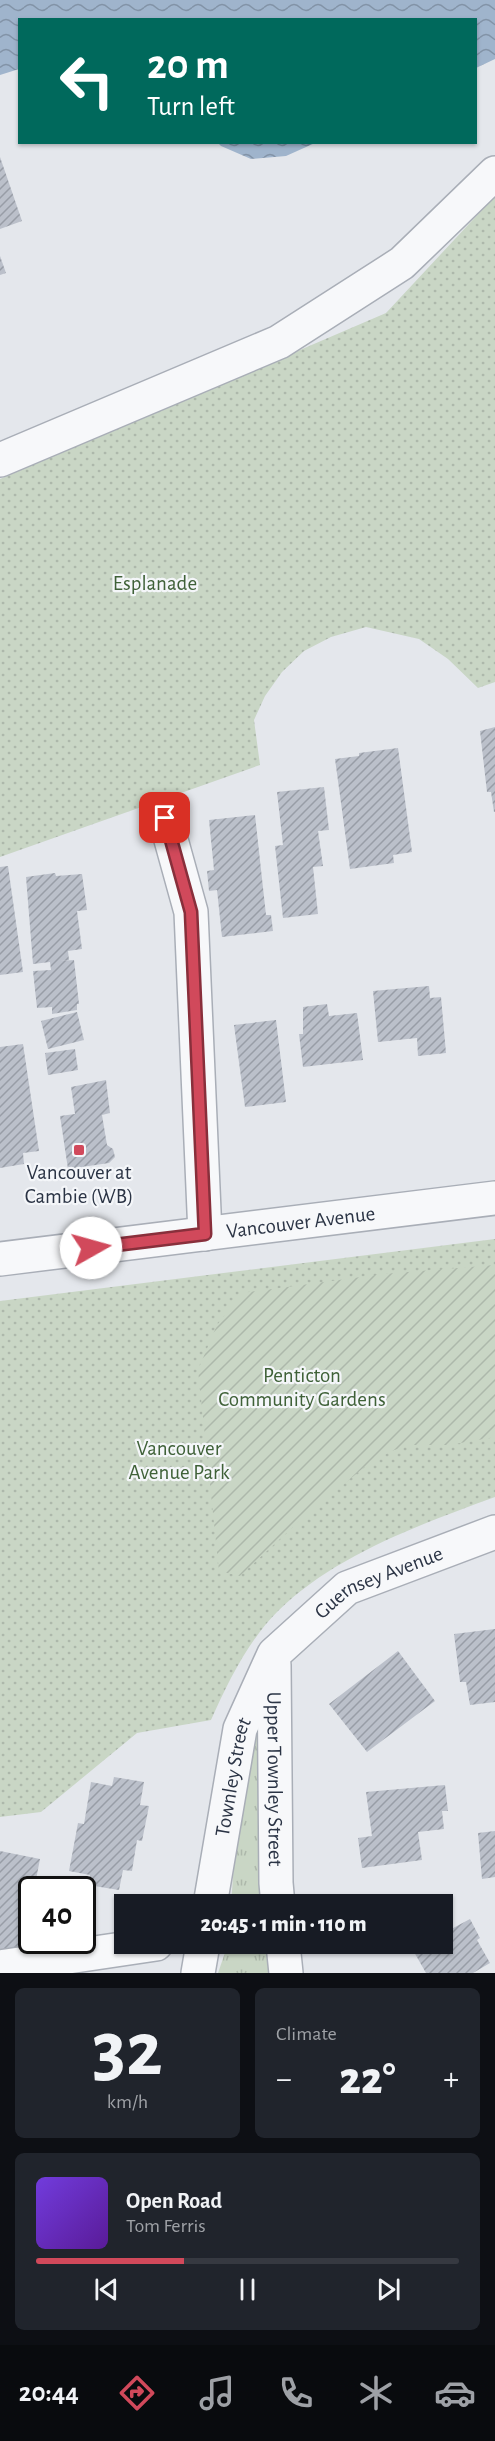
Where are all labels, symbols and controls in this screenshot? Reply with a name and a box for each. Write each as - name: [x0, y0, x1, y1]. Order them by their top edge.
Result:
- icon: left: [48, 42, 126, 120]
- text: 20 m: [147, 44, 229, 86]
- text: Turn left: [147, 93, 235, 120]
- park label: Esplanade: [113, 573, 197, 594]
- pin: [139, 792, 190, 843]
- icon: arrive: [148, 801, 181, 834]
- marker: Vancouver at Cambie (WB): [72, 1143, 86, 1157]
- place label: Vancouver at Cambie (WB): [25, 1162, 133, 1207]
- street label: Vancouver Avenue: [225, 1202, 376, 1242]
- position arrow: [59, 1216, 123, 1280]
- park label: Penticton Community Gardens: [218, 1365, 386, 1410]
- park label: Vancouver Avenue Park: [129, 1438, 230, 1483]
- street label: Guernsey Avenue: [310, 1542, 446, 1623]
- street label: Upper Townley Street: [264, 1691, 286, 1867]
- street label: Townley Street: [211, 1714, 255, 1838]
- speed limit sign: 40: [18, 1876, 96, 1954]
- text: 20:45 · 1 min · 110 m: [200, 1913, 367, 1935]
- text: 32: [92, 2012, 163, 2090]
- text: Climate: [276, 2024, 337, 2044]
- text: 22°: [339, 2057, 396, 2102]
- text: −: [276, 2063, 292, 2096]
- text: +: [443, 2063, 459, 2096]
- text: km/h: [107, 2092, 148, 2112]
- text: Open Road: [126, 2190, 222, 2212]
- text: Tom Ferris: [126, 2216, 206, 2236]
- icon: previous: [90, 2273, 123, 2306]
- icon: pause: [231, 2273, 264, 2306]
- icon: next: [372, 2273, 405, 2306]
- icon: directions: [116, 2372, 158, 2414]
- icon: music: [196, 2372, 238, 2414]
- icon: phone: [275, 2372, 317, 2414]
- icon: climate: [355, 2372, 397, 2414]
- icon: car: [434, 2372, 476, 2414]
- text: 20:44: [19, 2379, 79, 2406]

